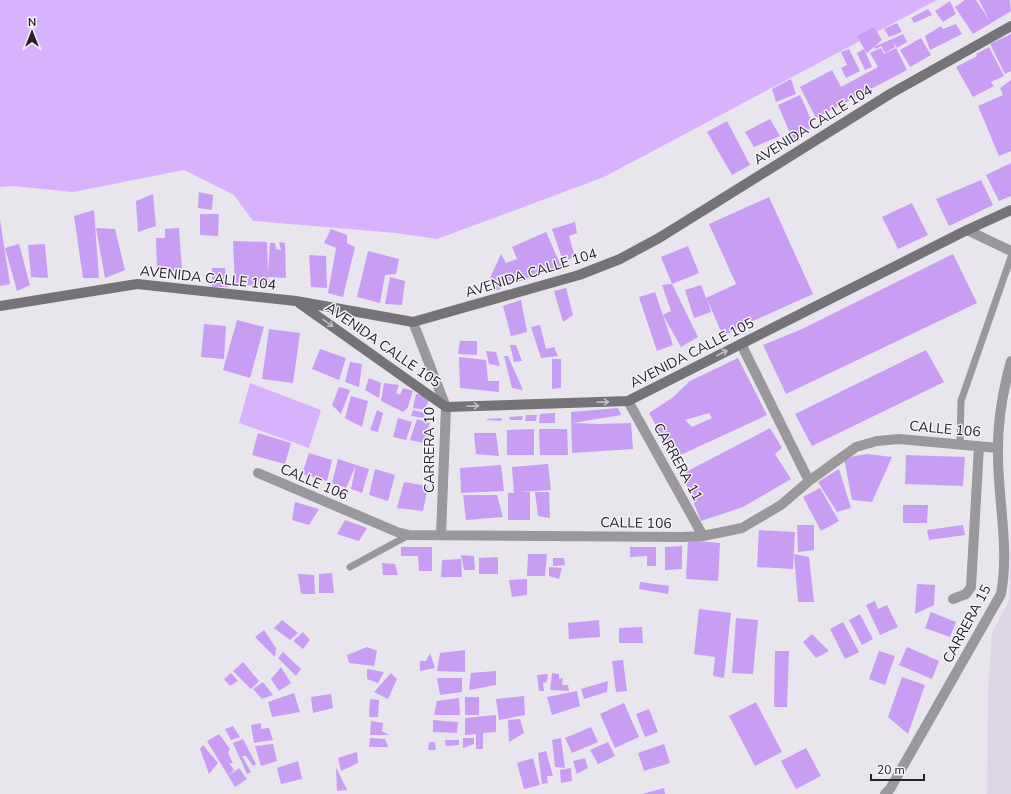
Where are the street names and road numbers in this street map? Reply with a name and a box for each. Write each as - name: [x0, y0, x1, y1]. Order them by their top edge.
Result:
- street label: AVENIDA CALLE 104: [750, 81, 876, 169]
- street label: AVENIDA CALLE 104: [463, 244, 599, 302]
- street label: AVENIDA CALLE 104: [139, 261, 277, 295]
- street label: AVENIDA CALLE 105: [322, 298, 444, 392]
- street label: AVENIDA CALLE 105: [627, 313, 757, 393]
- street label: CARRERA 10: [420, 407, 439, 493]
- street label: CALLE 106: [909, 416, 981, 442]
- street label: CARRERA 11: [649, 420, 707, 504]
- street label: CALLE 106: [277, 459, 351, 505]
- street label: CALLE 106: [600, 513, 672, 533]
- street label: CARRERA 15: [938, 582, 996, 666]

